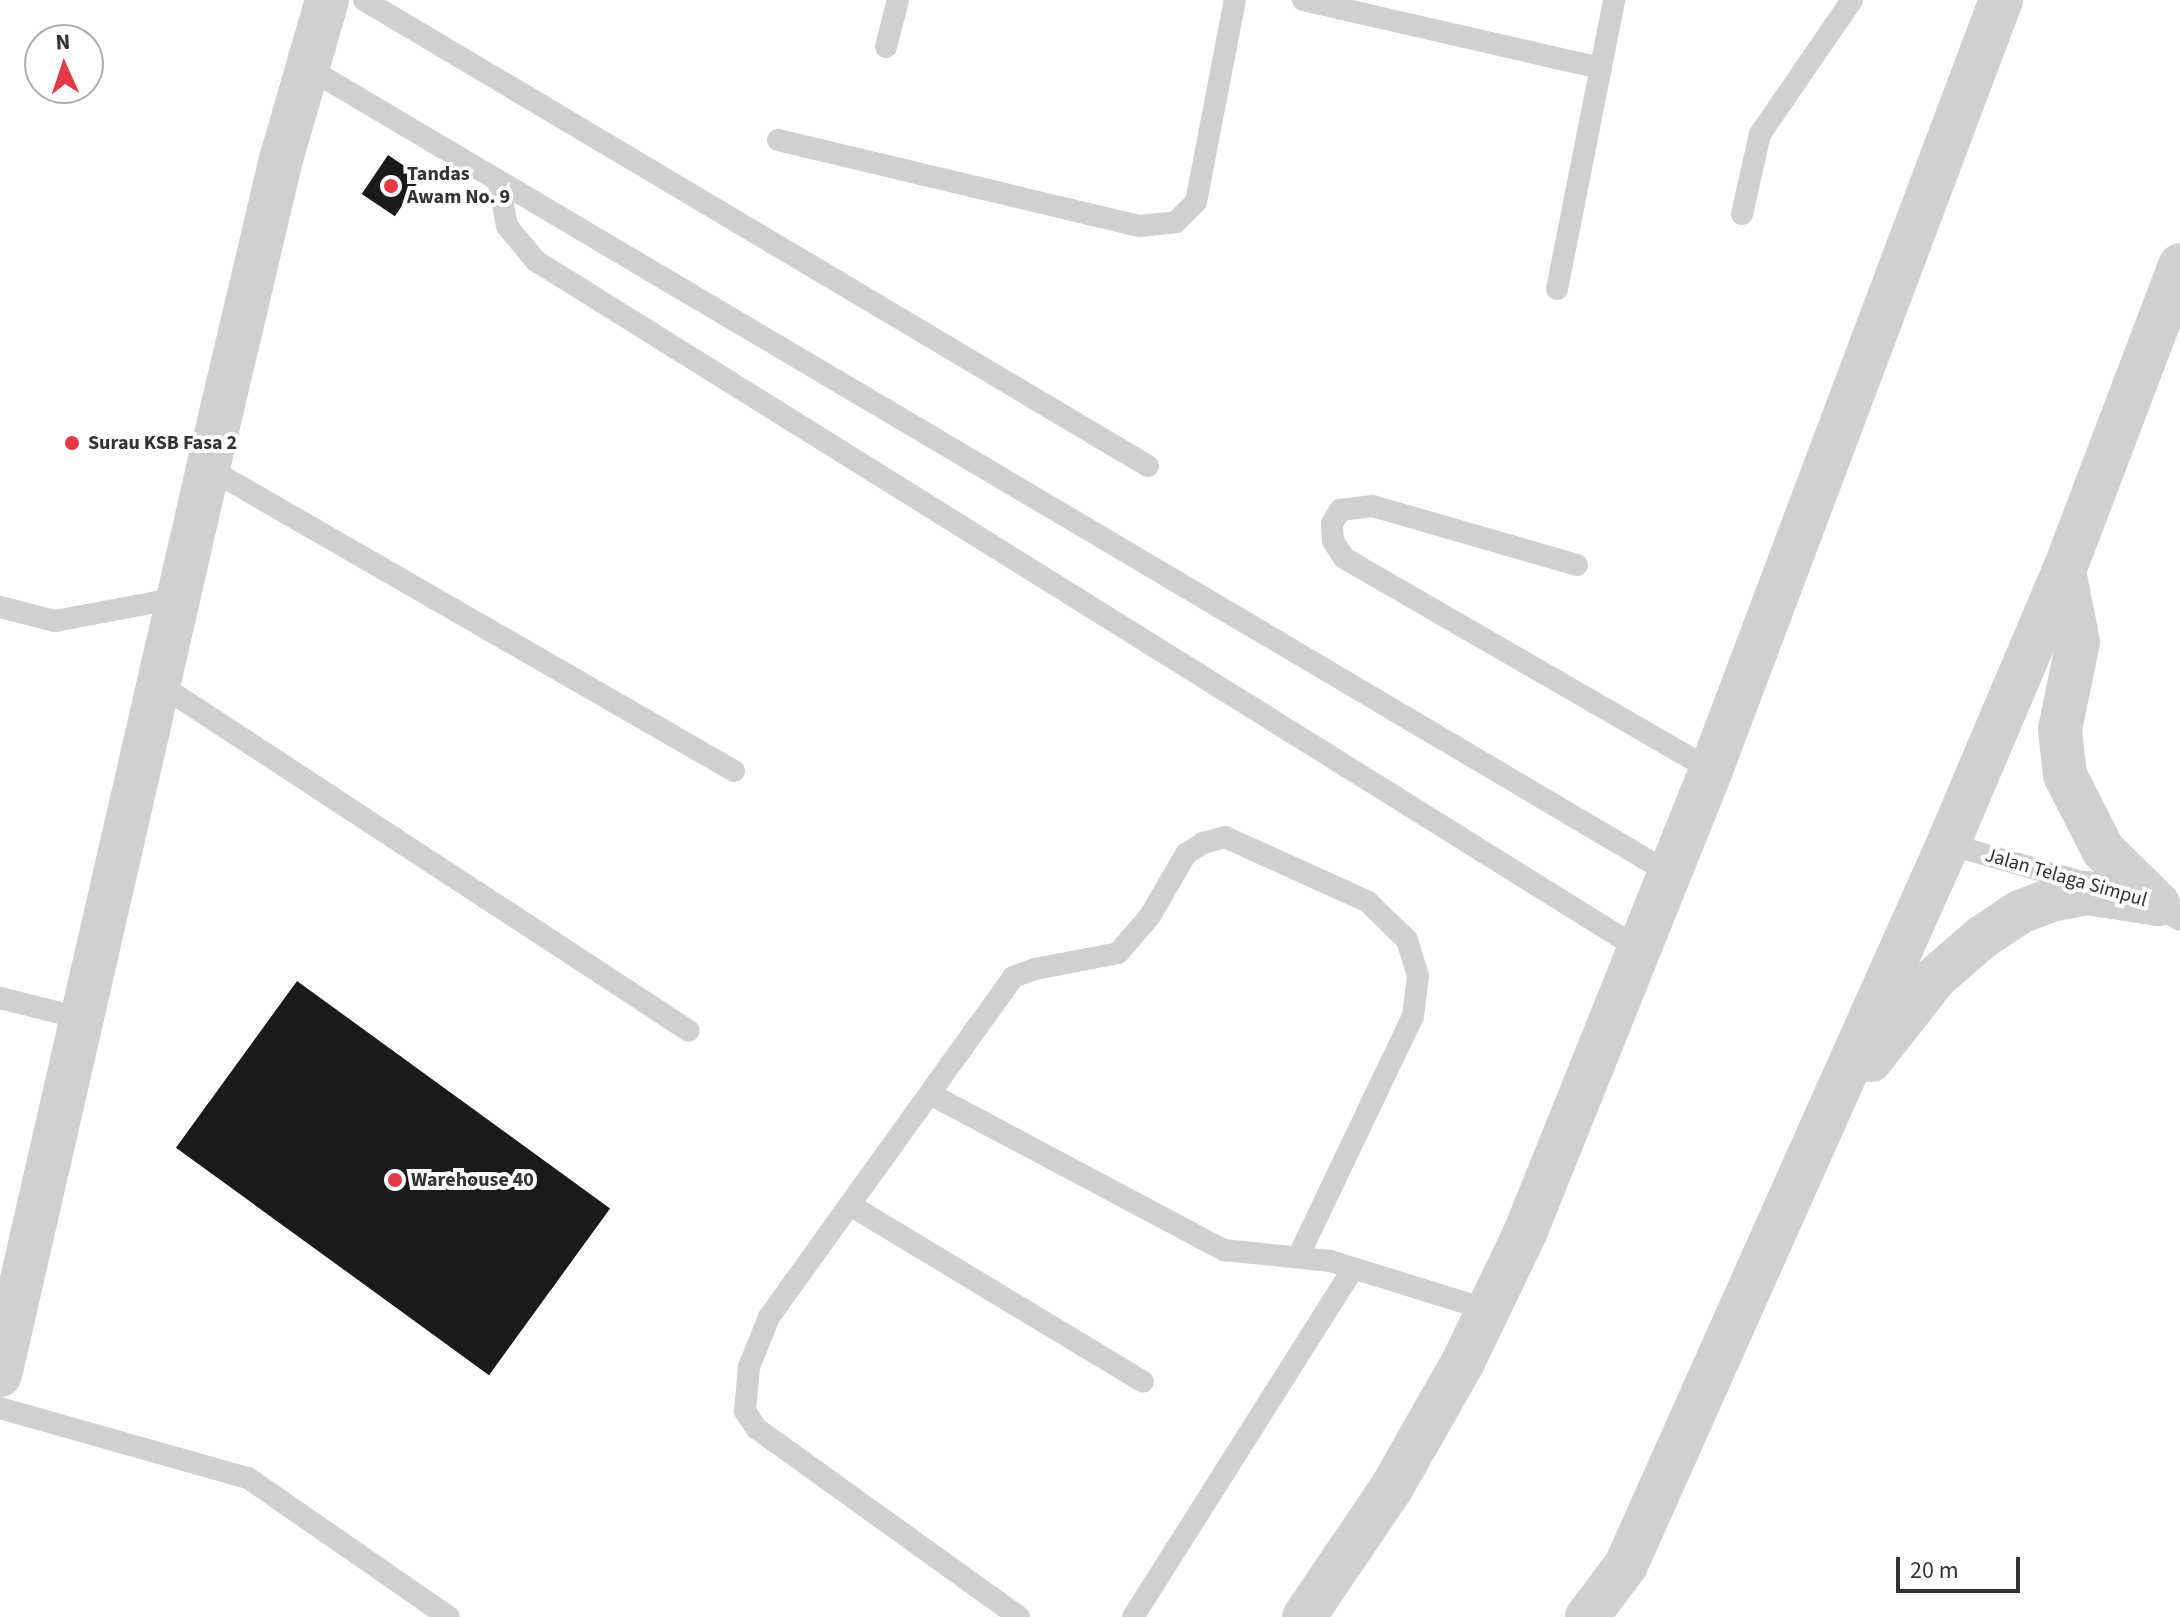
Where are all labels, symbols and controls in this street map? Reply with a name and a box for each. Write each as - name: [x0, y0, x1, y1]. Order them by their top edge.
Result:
- north arrow: [24, 24, 104, 104]
- text: N: [55, 26, 71, 58]
- place label: Tandas Awam No. 9: [407, 162, 510, 209]
- marker: Tandas Awam No. 9: [382, 177, 400, 195]
- place label: Surau KSB Fasa 2: [88, 431, 237, 455]
- marker: Surau KSB Fasa 2: [63, 434, 81, 452]
- street label: Jalan Telaga Simpul: [1982, 843, 2150, 913]
- place label: Warehouse 40: [411, 1168, 534, 1192]
- marker: Warehouse 40: [386, 1171, 404, 1189]
- scale bar: [1900, 1541, 2024, 1591]
- text: 20 m: [1910, 1553, 1959, 1588]

